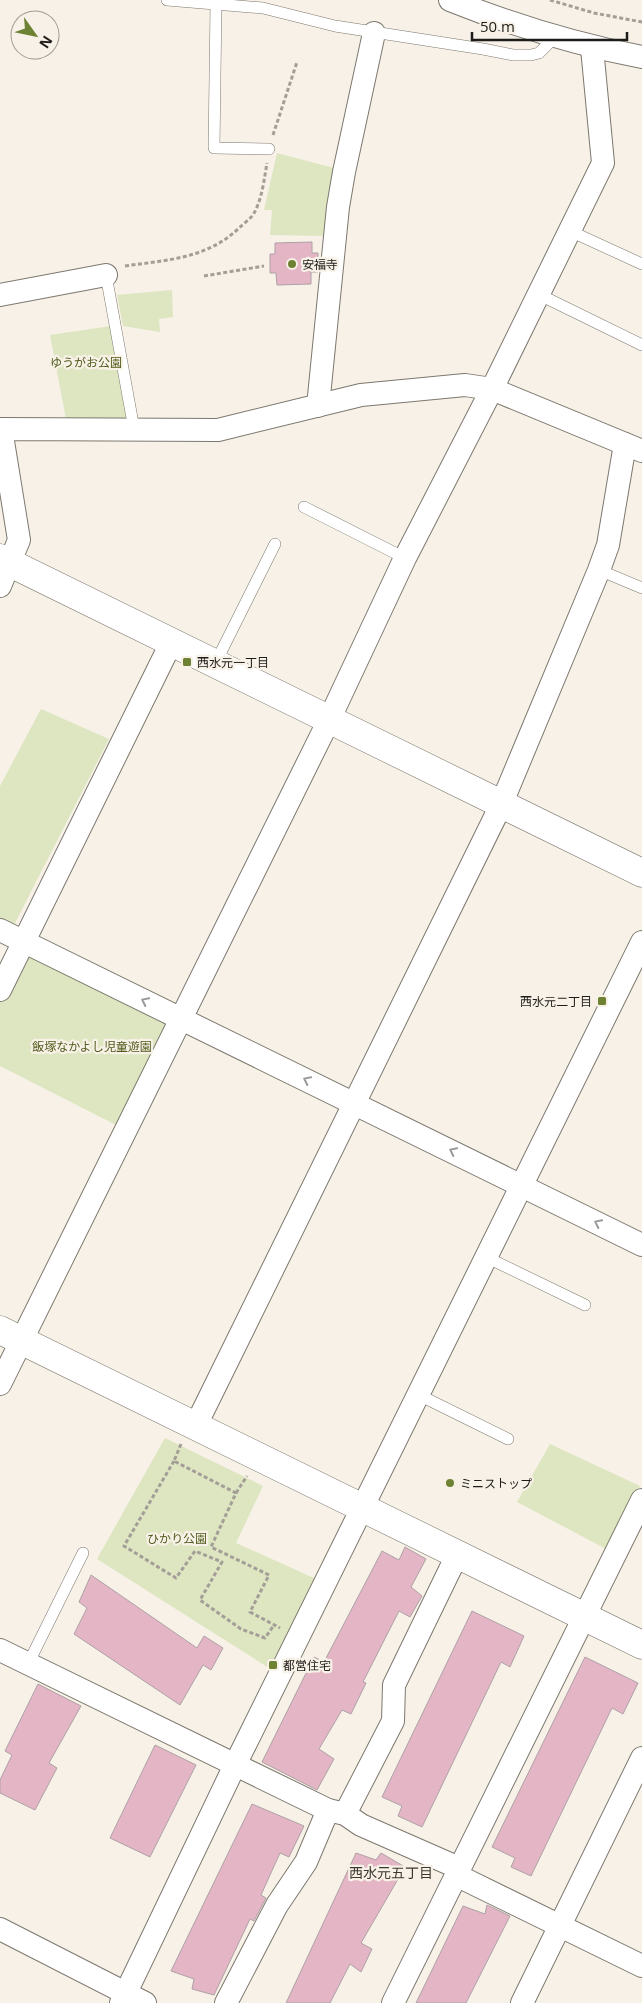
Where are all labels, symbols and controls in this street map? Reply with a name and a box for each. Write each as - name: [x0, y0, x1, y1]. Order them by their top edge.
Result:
- north arrow: [10, 10, 60, 60]
- scale bar: [472, 10, 627, 42]
- text: 50 m: [480, 16, 515, 36]
- text: N: [35, 32, 57, 52]
- place label: 安福寺: [302, 256, 338, 273]
- marker: 安福寺: [286, 258, 298, 270]
- park label: ゆうがお公園: [50, 354, 122, 371]
- place label: 西水元一丁目: [197, 654, 269, 671]
- marker: 西水元一丁目: [181, 656, 193, 668]
- place label: 西水元二丁目: [520, 993, 592, 1010]
- marker: 西水元二丁目: [596, 995, 608, 1007]
- one-way arrow: [141, 997, 150, 1007]
- park label: 飯塚なかよし児童遊園: [32, 1038, 152, 1055]
- one-way arrow: [303, 1076, 312, 1086]
- one-way arrow: [449, 1148, 458, 1158]
- one-way arrow: [594, 1219, 603, 1229]
- place label: ミニストップ: [460, 1475, 532, 1492]
- marker: ミニストップ: [444, 1477, 456, 1489]
- park label: ひかり公園: [147, 1530, 207, 1547]
- place label: 都営住宅: [283, 1657, 331, 1674]
- marker: 都営住宅: [267, 1659, 279, 1671]
- district label: 西水元五丁目: [349, 1863, 433, 1882]

